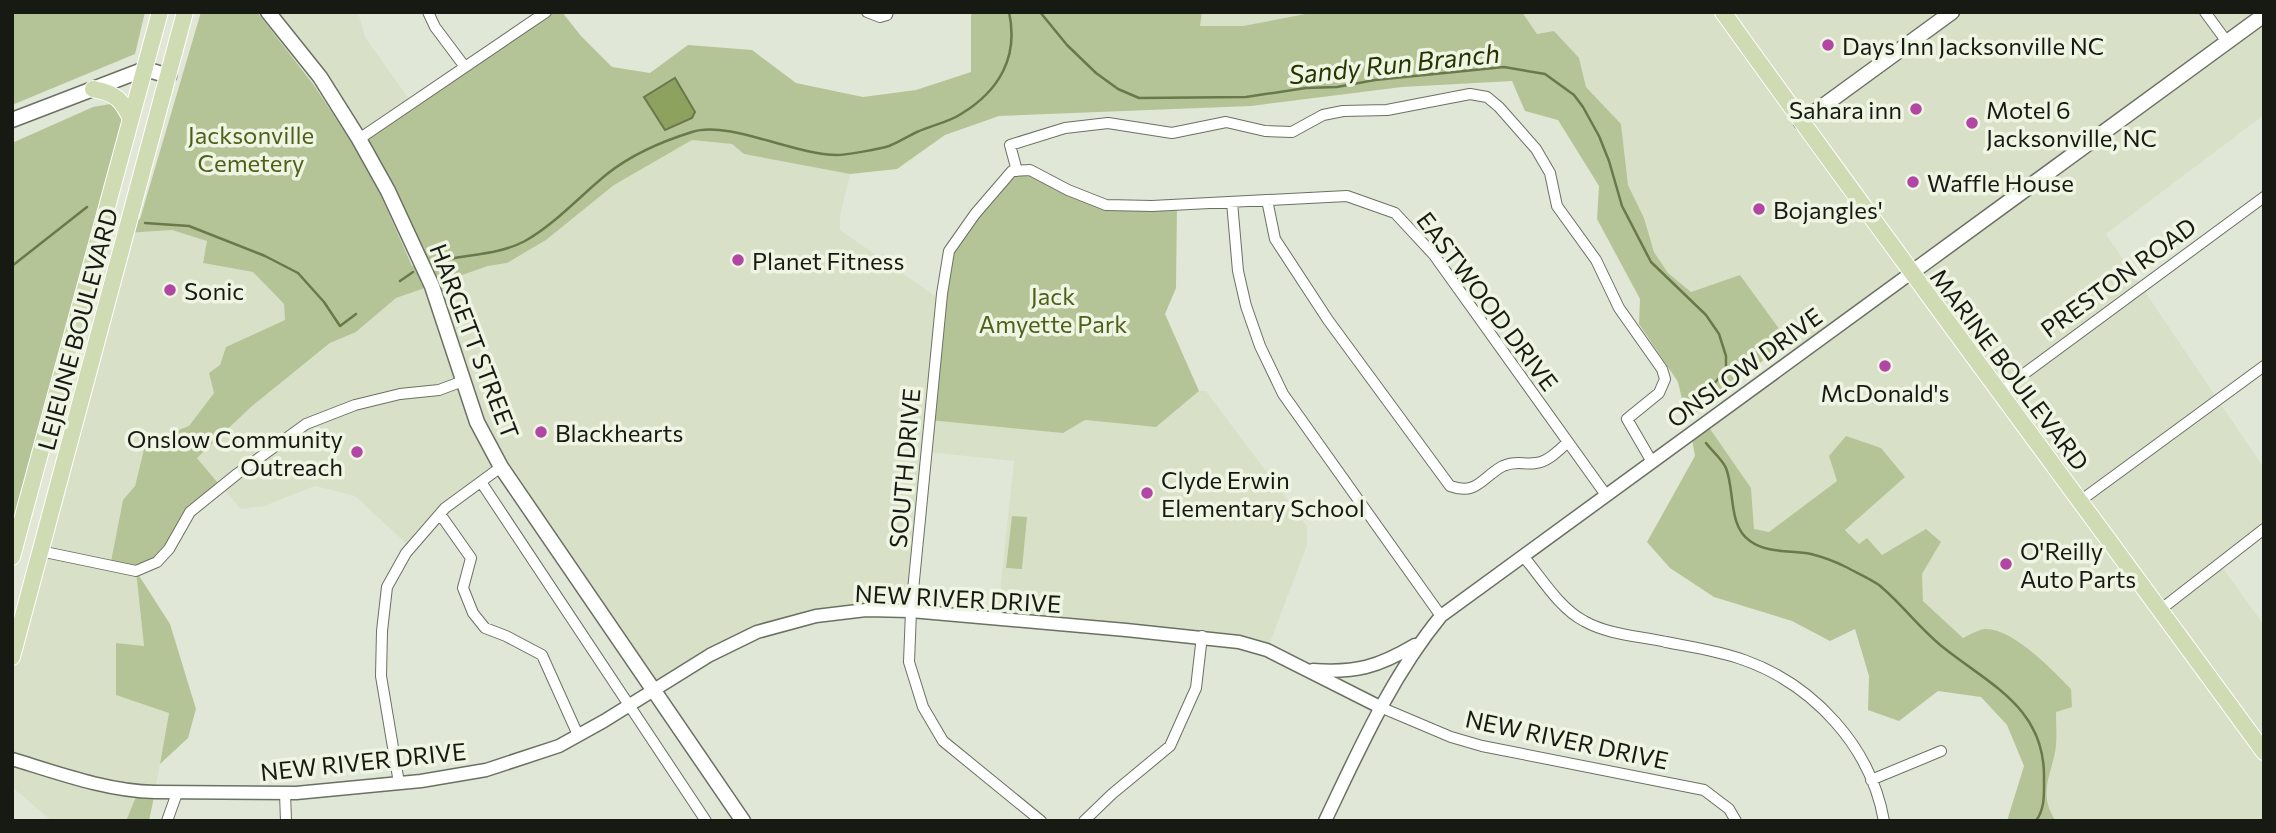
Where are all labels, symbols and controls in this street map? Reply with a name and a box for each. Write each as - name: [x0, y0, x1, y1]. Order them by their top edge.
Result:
- place label: Days Inn Jacksonville NC: [1842, 31, 2104, 60]
- water label: Sandy Run Branch: [1287, 37, 1501, 89]
- marker: Days Inn Jacksonville NC: [1820, 37, 1836, 53]
- place label: Sahara inn: [1789, 95, 1902, 124]
- place label: Motel 6 Jacksonville, NC: [1986, 95, 2157, 152]
- marker: Sahara inn: [1908, 101, 1924, 117]
- marker: Motel 6 Jacksonville, NC: [1964, 115, 1980, 131]
- park label: Jacksonville Cemetery: [188, 120, 314, 177]
- place label: Waffle House: [1927, 168, 2074, 197]
- marker: Waffle House: [1905, 174, 1921, 190]
- place label: Bojangles': [1773, 195, 1883, 224]
- marker: Bojangles': [1751, 201, 1767, 217]
- street label: LEJEUNE BOULEVARD: [31, 205, 123, 453]
- street label: EASTWOOD DRIVE: [1411, 206, 1565, 396]
- street label: PRESTON ROAD: [2035, 211, 2201, 343]
- street label: HARGETT STREET: [424, 239, 526, 443]
- place label: Planet Fitness: [752, 246, 904, 275]
- marker: Planet Fitness: [730, 252, 746, 268]
- street label: MARINE BOULEVARD: [1925, 262, 2095, 476]
- place label: Sonic: [184, 276, 244, 305]
- park label: Jack Amyette Park: [979, 281, 1127, 338]
- marker: Sonic: [162, 282, 178, 298]
- street label: ONSLOW DRIVE: [1661, 301, 1827, 433]
- marker: McDonald's: [1877, 358, 1893, 374]
- place label: McDonald's: [1821, 378, 1949, 407]
- street label: SOUTH DRIVE: [883, 387, 925, 549]
- place label: Blackhearts: [555, 418, 683, 447]
- place label: Onslow Community Outreach: [127, 424, 343, 481]
- marker: Blackhearts: [533, 424, 549, 440]
- marker: Onslow Community Outreach: [349, 444, 365, 460]
- place label: Clyde Erwin Elementary School: [1161, 465, 1365, 522]
- marker: Clyde Erwin Elementary School: [1139, 485, 1155, 501]
- place label: O'Reilly Auto Parts: [2020, 536, 2136, 593]
- marker: O'Reilly Auto Parts: [1998, 556, 2014, 572]
- street label: NEW RIVER DRIVE: [854, 578, 1062, 618]
- street label: NEW RIVER DRIVE: [1463, 703, 1671, 775]
- street label: NEW RIVER DRIVE: [259, 736, 467, 786]

